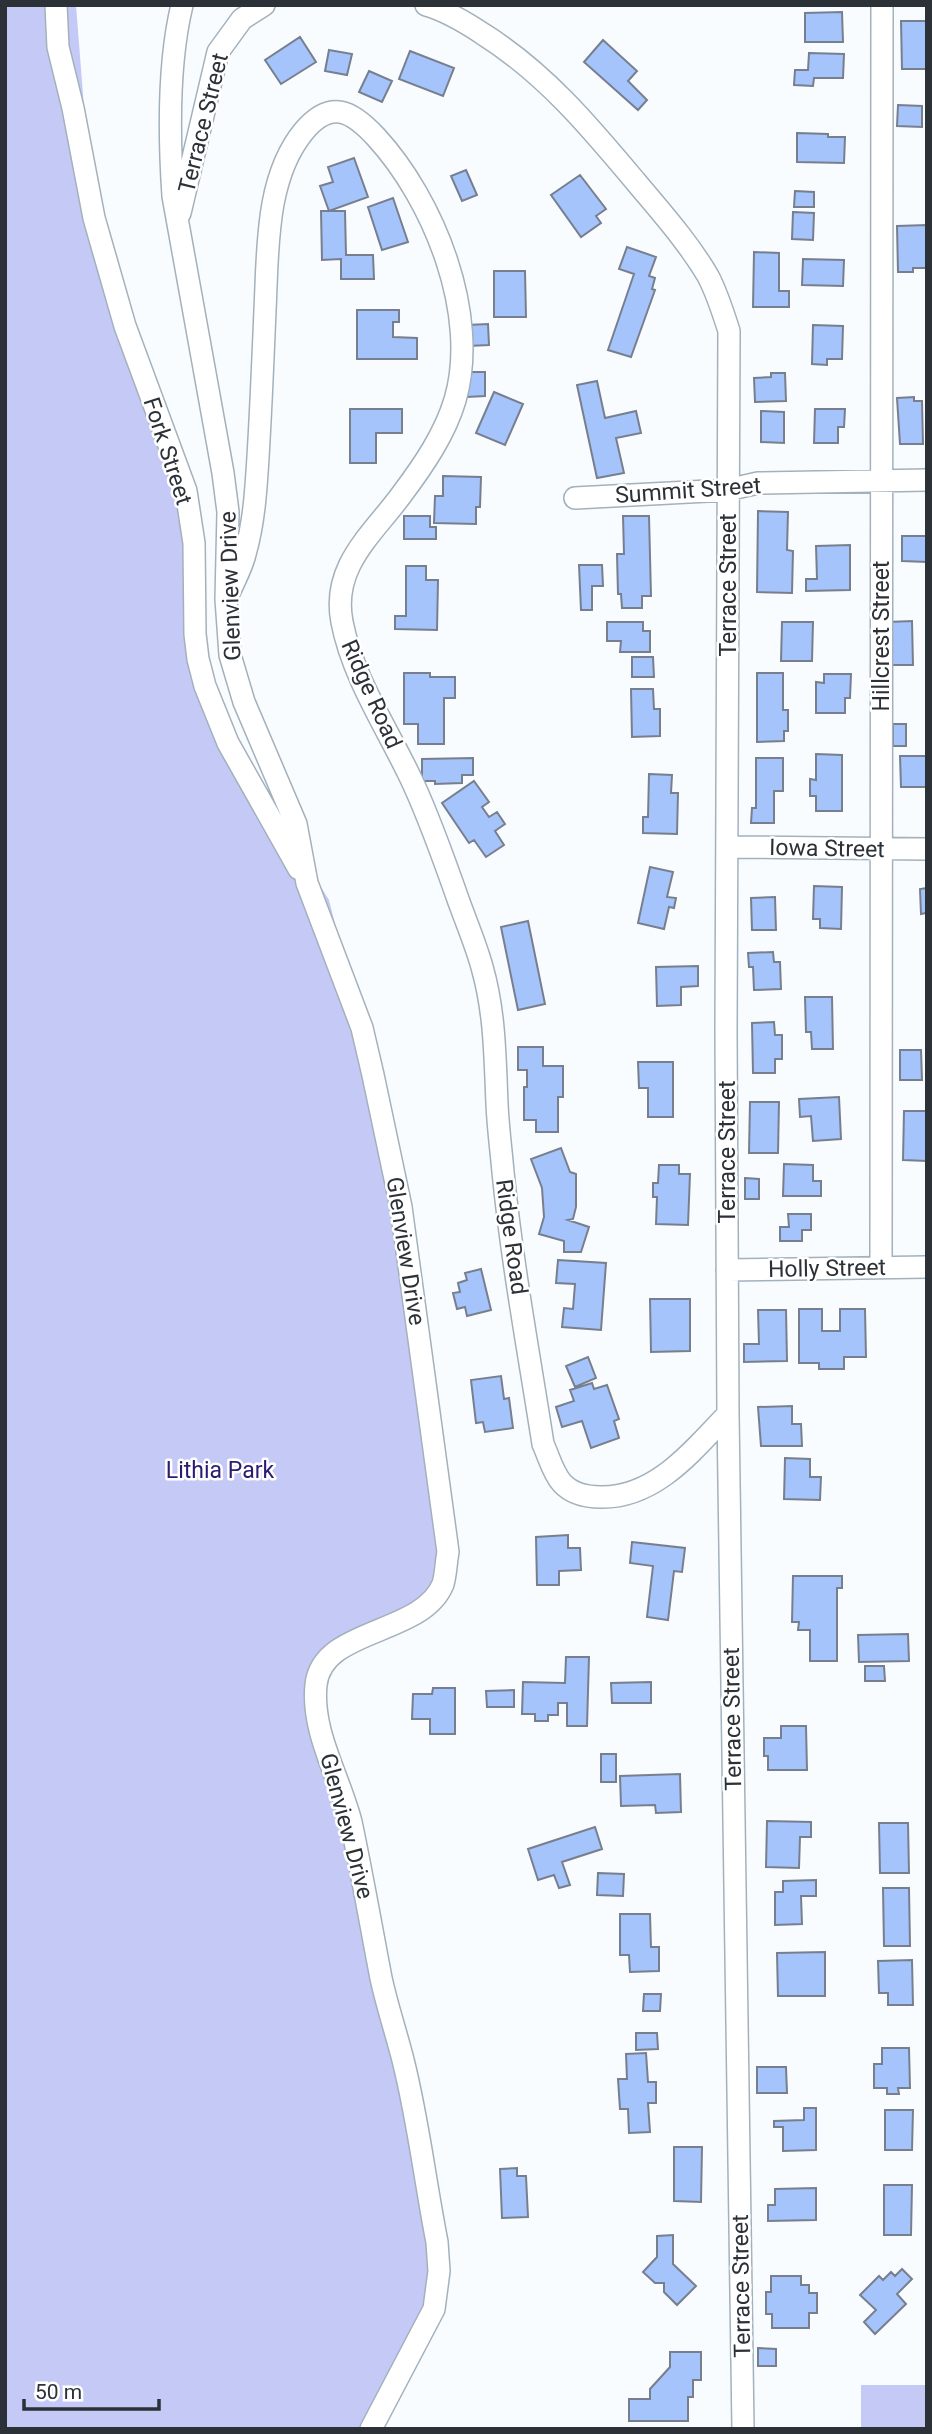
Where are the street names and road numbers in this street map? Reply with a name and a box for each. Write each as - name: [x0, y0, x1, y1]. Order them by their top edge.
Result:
- street label: Terrace Street: [173, 50, 234, 196]
- street label: Fork Street: [137, 394, 198, 508]
- street label: Summit Street: [614, 472, 762, 509]
- street label: Glenview Drive: [214, 511, 247, 661]
- street label: Terrace Street: [715, 513, 742, 657]
- street label: Hillcrest Street: [868, 561, 895, 711]
- street label: Ridge Road: [336, 636, 408, 753]
- street label: Iowa Street: [769, 834, 885, 863]
- street label: Terrace Street: [714, 1080, 741, 1224]
- street label: Glenview Drive: [380, 1175, 431, 1327]
- street label: Ridge Road: [490, 1178, 533, 1297]
- street label: Holly Street: [768, 1254, 886, 1283]
- street label: Terrace Street: [718, 1647, 747, 1791]
- street label: Glenview Drive: [314, 1750, 379, 1902]
- street label: Terrace Street: [727, 2214, 756, 2358]

